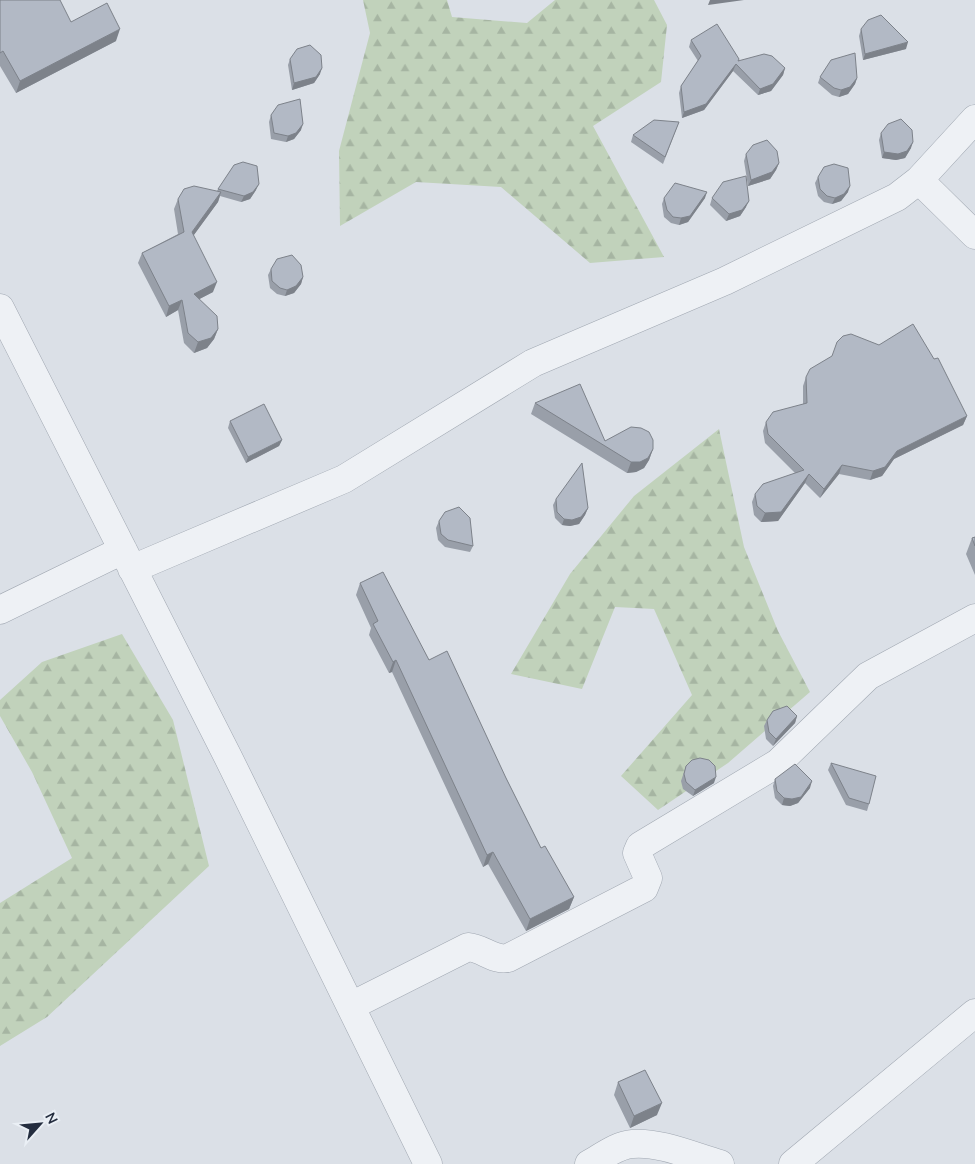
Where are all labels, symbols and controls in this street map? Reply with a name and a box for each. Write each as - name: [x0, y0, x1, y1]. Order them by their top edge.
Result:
- north arrow: [15, 1099, 65, 1149]
- text: N: [40, 1109, 62, 1127]

